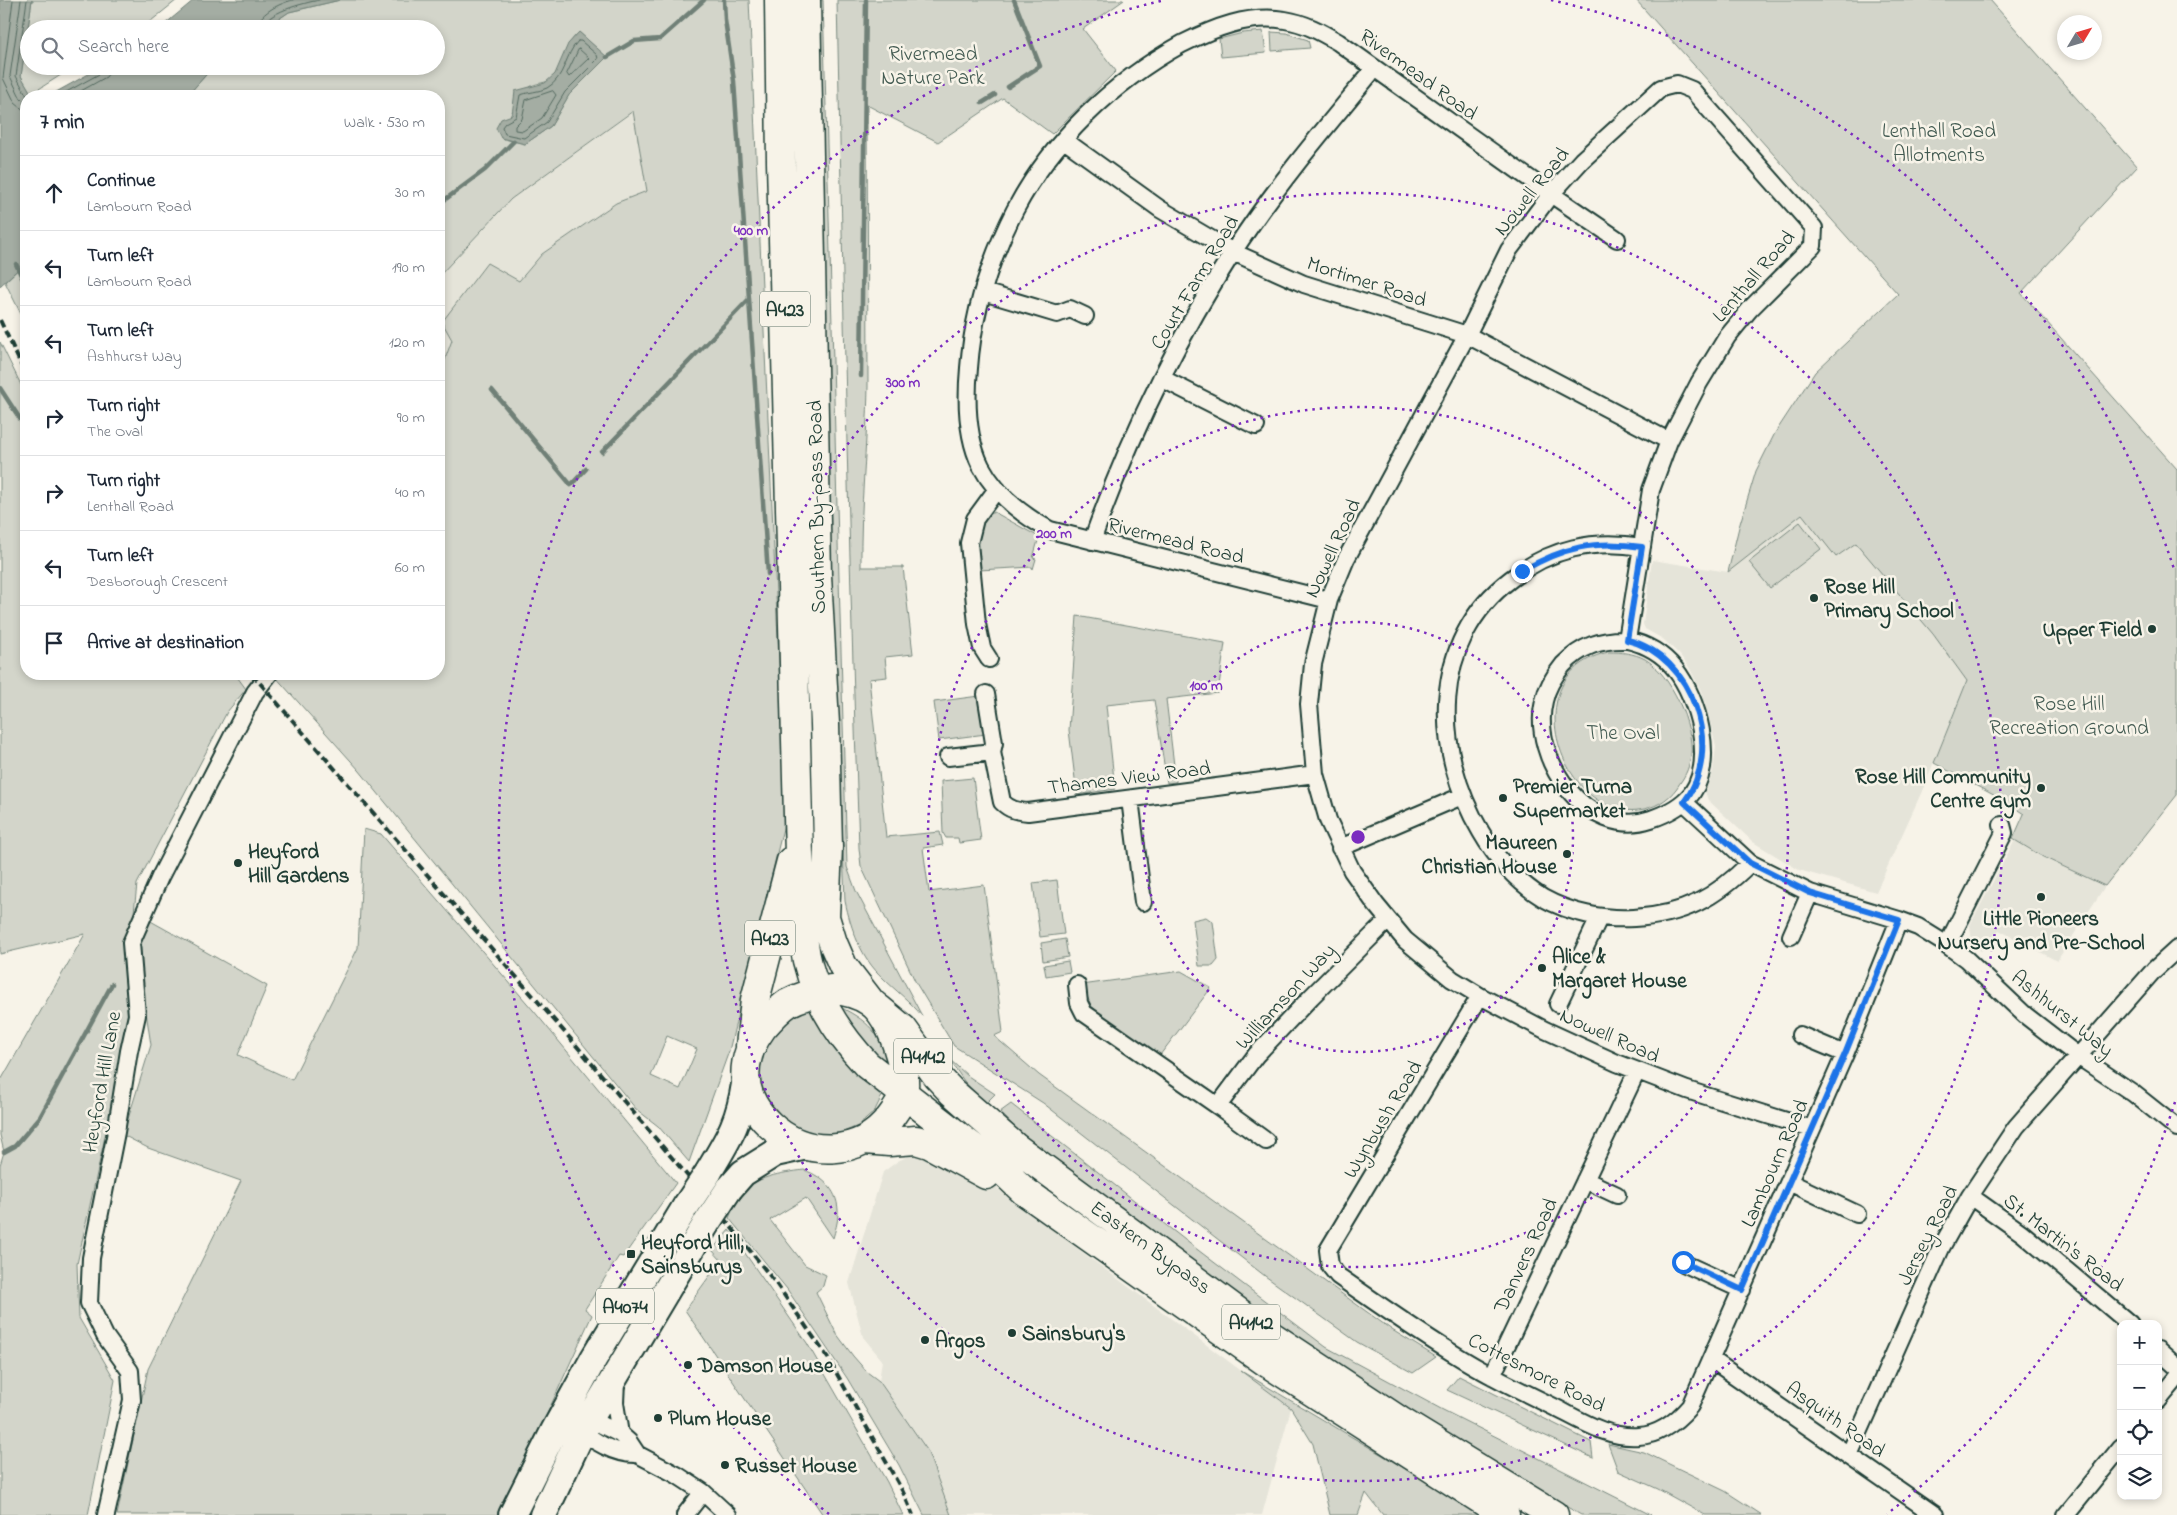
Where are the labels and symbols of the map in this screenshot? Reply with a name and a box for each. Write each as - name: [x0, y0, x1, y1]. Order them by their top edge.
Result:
- north arrow: [2057, 15, 2102, 60]
- street label: Rivermead Road: [1352, 22, 1483, 129]
- park label: Rivermead Nature Park: [881, 40, 986, 94]
- park label: Lenthall Road Allotments: [1882, 117, 1996, 171]
- street label: Nowell Road: [1487, 141, 1578, 243]
- street label: Court Farm Road: [1144, 210, 1248, 356]
- text: 400 m: [733, 220, 769, 242]
- street label: Lenthall Road: [1706, 224, 1803, 330]
- street label: Mortimer Road: [1303, 249, 1430, 316]
- road number: A423: [760, 292, 810, 326]
- text: 300 m: [885, 372, 921, 394]
- street label: Southern By-pass Road: [801, 400, 837, 614]
- street label: Nowell Road: [1298, 494, 1370, 603]
- street label: Rivermead Road: [1104, 510, 1247, 573]
- text: 200 m: [1035, 523, 1072, 545]
- route end: [1511, 560, 1534, 583]
- place label: Rose Hill Primary School: [1824, 573, 1954, 629]
- marker: Rose Hill Primary School: [1808, 592, 1820, 604]
- place label: Upper Field: [2043, 616, 2142, 646]
- marker: Upper Field: [2146, 623, 2158, 635]
- text: 100 m: [1189, 675, 1223, 697]
- park label: Rose Hill Recreation Ground: [1989, 690, 2149, 744]
- park label: The Oval: [1586, 719, 1660, 749]
- street label: Thames View Road: [1046, 754, 1213, 804]
- place label: Rose Hill Community Centre Gym: [1855, 763, 2031, 819]
- place label: Premier Turna Supermarket: [1513, 773, 1632, 827]
- marker: Rose Hill Community Centre Gym: [2035, 782, 2047, 794]
- marker: Premier Turna Supermarket: [1497, 792, 1509, 804]
- centre of rings: [1349, 828, 1367, 846]
- place label: Maureen Christian House: [1422, 829, 1558, 883]
- place label: Heyford Hill Gardens: [248, 838, 350, 892]
- marker: Maureen Christian House: [1561, 848, 1573, 860]
- marker: Heyford Hill Gardens: [232, 857, 244, 869]
- marker: Little Pioneers Nursery and Pre-School: [2035, 891, 2047, 903]
- place label: Little Pioneers Nursery and Pre-School: [1937, 905, 2145, 961]
- road number: A423: [745, 920, 795, 956]
- street label: Williamson Way: [1229, 937, 1345, 1059]
- place label: Alice & Margaret House: [1552, 943, 1687, 999]
- marker: Alice & Margaret House: [1536, 962, 1548, 974]
- street label: Ashhurst Way: [2003, 964, 2119, 1067]
- street label: Nowell Road: [1555, 1002, 1664, 1072]
- street label: Heyford Hill Lane: [76, 1009, 132, 1156]
- road number: A4142: [894, 1038, 952, 1074]
- street label: Wynbush Road: [1337, 1055, 1433, 1186]
- street label: Lambourn Road: [1734, 1095, 1818, 1233]
- street label: Jersey Road: [1891, 1180, 1969, 1292]
- street label: St. Martin's Road: [1996, 1187, 2130, 1300]
- street label: Danvers Road: [1487, 1193, 1567, 1319]
- street label: Eastern Bypass: [1082, 1194, 1217, 1304]
- place label: Heyford Hill, Sainsburys: [641, 1229, 744, 1285]
- marker: Heyford Hill, Sainsburys: [625, 1248, 637, 1260]
- route start: [1672, 1251, 1695, 1274]
- road number: A4074: [596, 1288, 654, 1324]
- road number: A4142: [1222, 1304, 1280, 1340]
- place label: Sainsbury's: [1022, 1320, 1126, 1352]
- street label: Cottesmore Road: [1462, 1326, 1610, 1421]
- place label: Argos: [935, 1327, 986, 1359]
- marker: Sainsbury's: [1006, 1327, 1018, 1339]
- marker: Argos: [919, 1334, 931, 1346]
- place label: Damson House: [697, 1352, 834, 1382]
- marker: Damson House: [682, 1359, 694, 1371]
- street label: Asquith Road: [1779, 1375, 1891, 1466]
- place label: Plum House: [668, 1405, 772, 1435]
- marker: Plum House: [652, 1412, 664, 1424]
- place label: Russet House: [735, 1452, 857, 1482]
- marker: Russet House: [719, 1459, 731, 1471]

